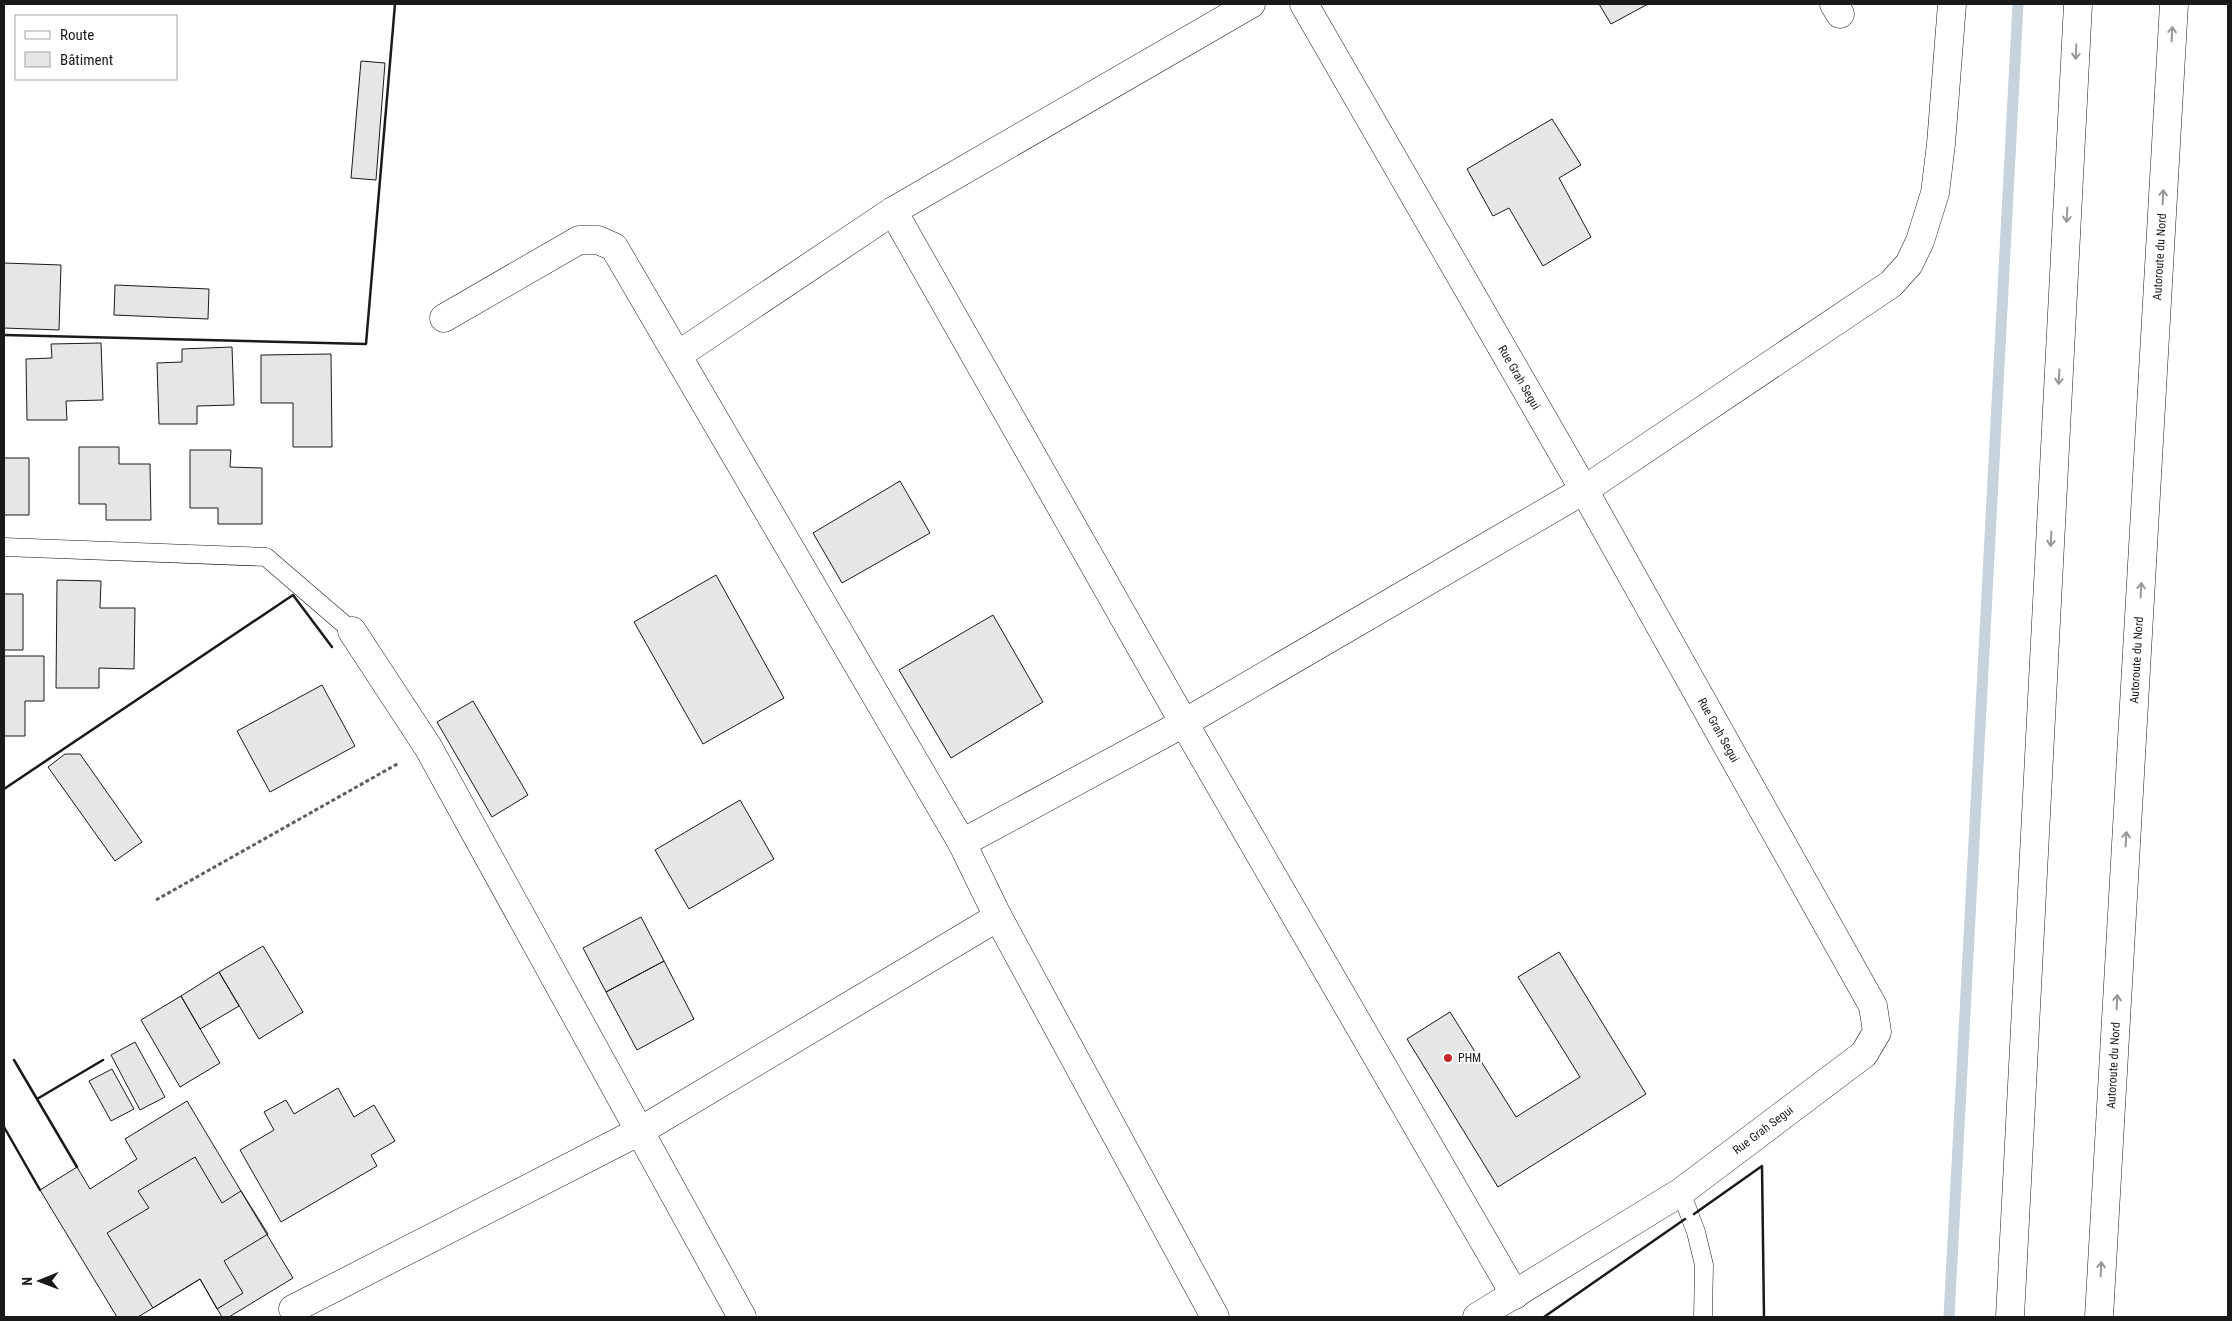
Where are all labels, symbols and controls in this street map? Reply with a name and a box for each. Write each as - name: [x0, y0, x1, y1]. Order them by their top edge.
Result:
- legend: [15, 15, 178, 80]
- text: Route: [60, 26, 94, 44]
- one-way arrow: [2168, 27, 2177, 43]
- one-way arrow: [2071, 44, 2080, 60]
- text: Bâtiment: [60, 51, 113, 69]
- one-way arrow: [2159, 189, 2168, 205]
- one-way arrow: [2063, 206, 2072, 222]
- street label: Autoroute du Nord: [2150, 213, 2169, 301]
- street label: Rue Grah Segui: [1495, 343, 1543, 412]
- one-way arrow: [2055, 369, 2064, 385]
- one-way arrow: [2046, 531, 2055, 547]
- one-way arrow: [2136, 582, 2145, 598]
- street label: Autoroute du Nord: [2127, 616, 2146, 704]
- street label: Rue Grah Segui: [1695, 695, 1742, 765]
- one-way arrow: [2122, 832, 2131, 848]
- one-way arrow: [2112, 994, 2121, 1010]
- street label: Autoroute du Nord: [2104, 1022, 2123, 1109]
- place label: PHM: [1458, 1051, 1481, 1065]
- marker: PHM: [1442, 1052, 1454, 1064]
- street label: Rue Grah Segui: [1730, 1103, 1796, 1157]
- north arrow: [15, 1256, 65, 1306]
- one-way arrow: [2097, 1261, 2106, 1277]
- text: N: [19, 1277, 35, 1286]

